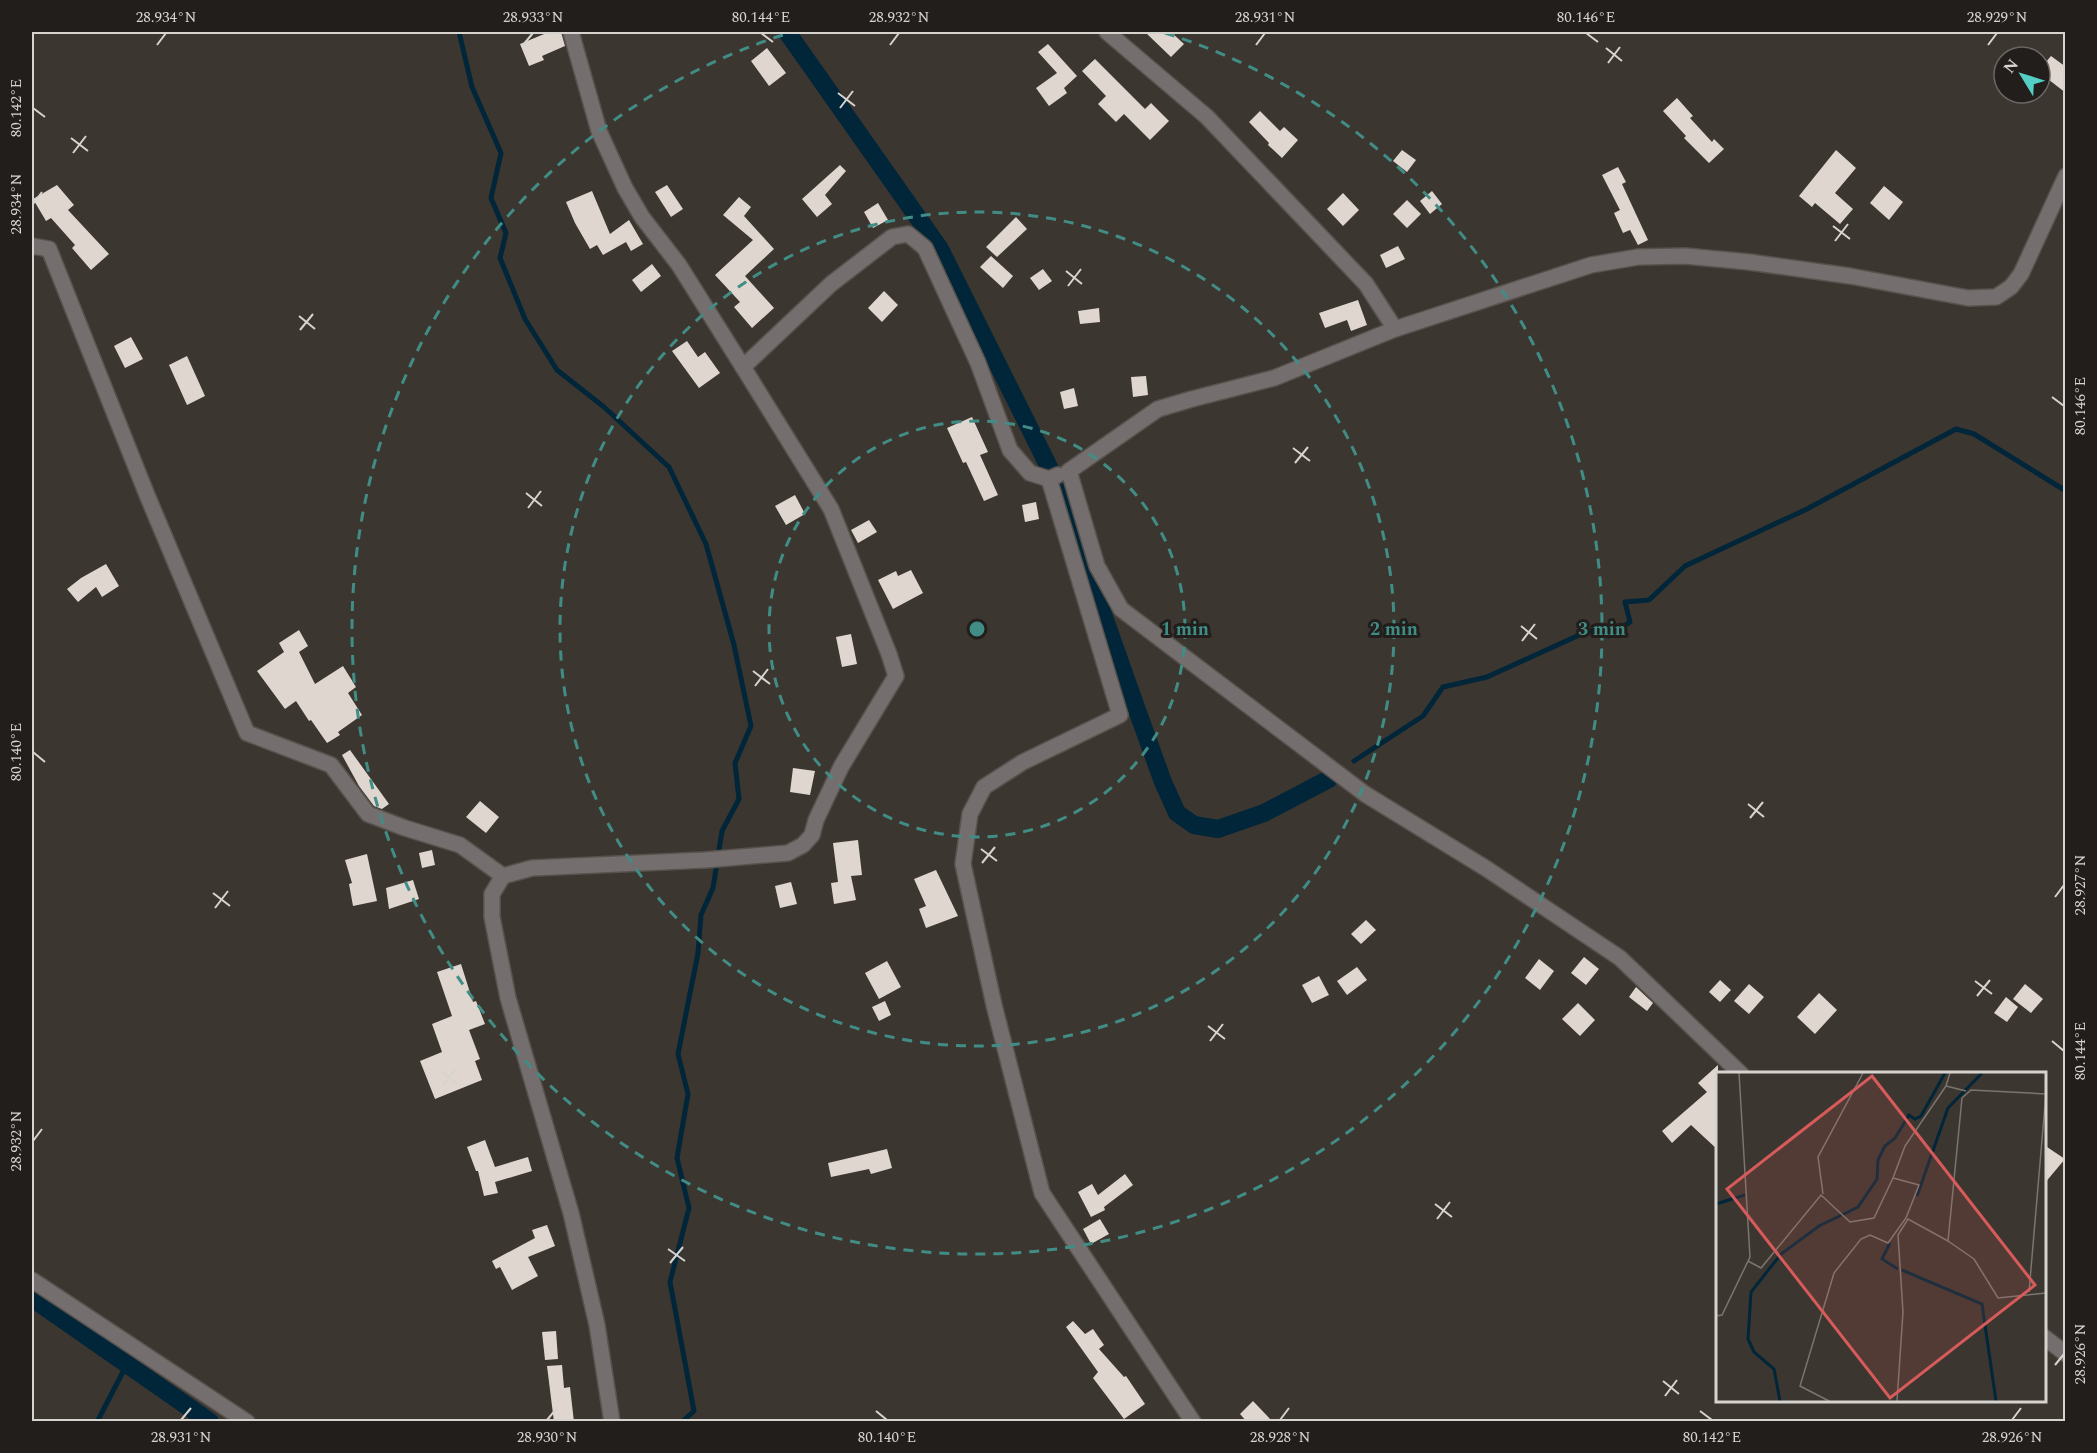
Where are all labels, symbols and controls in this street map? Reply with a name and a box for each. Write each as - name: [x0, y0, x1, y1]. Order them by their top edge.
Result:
- text: 28.934°N: [136, 6, 196, 29]
- text: 28.933°N: [503, 6, 563, 29]
- text: 80.144°E: [732, 6, 790, 29]
- text: 28.932°N: [869, 6, 929, 29]
- text: 28.931°N: [1235, 6, 1295, 29]
- text: 80.146°E: [1557, 6, 1615, 29]
- text: 28.929°N: [1967, 6, 2027, 29]
- north arrow: [1992, 45, 2052, 105]
- text: N: [1997, 54, 2024, 79]
- text: 80.142°E: [5, 79, 28, 137]
- text: 28.934°N: [5, 174, 28, 234]
- text: 80.146°E: [2069, 377, 2092, 435]
- text: 1 min: [1161, 616, 1209, 643]
- text: 2 min: [1370, 616, 1418, 643]
- text: 3 min: [1578, 616, 1626, 643]
- centre of rings: [967, 619, 987, 639]
- text: 80.140°E: [5, 723, 28, 781]
- text: 28.927°N: [2069, 855, 2092, 915]
- text: 80.144°E: [2069, 1022, 2092, 1080]
- inset map: [1716, 1072, 2046, 1402]
- text: 28.932°N: [5, 1111, 28, 1171]
- text: 28.926°N: [2069, 1324, 2092, 1384]
- text: 28.931°N: [151, 1426, 211, 1449]
- text: 28.930°N: [517, 1426, 577, 1449]
- text: 80.140°E: [858, 1426, 916, 1449]
- text: 28.928°N: [1250, 1426, 1310, 1449]
- text: 80.142°E: [1683, 1426, 1741, 1449]
- text: 28.926°N: [1982, 1426, 2042, 1449]

